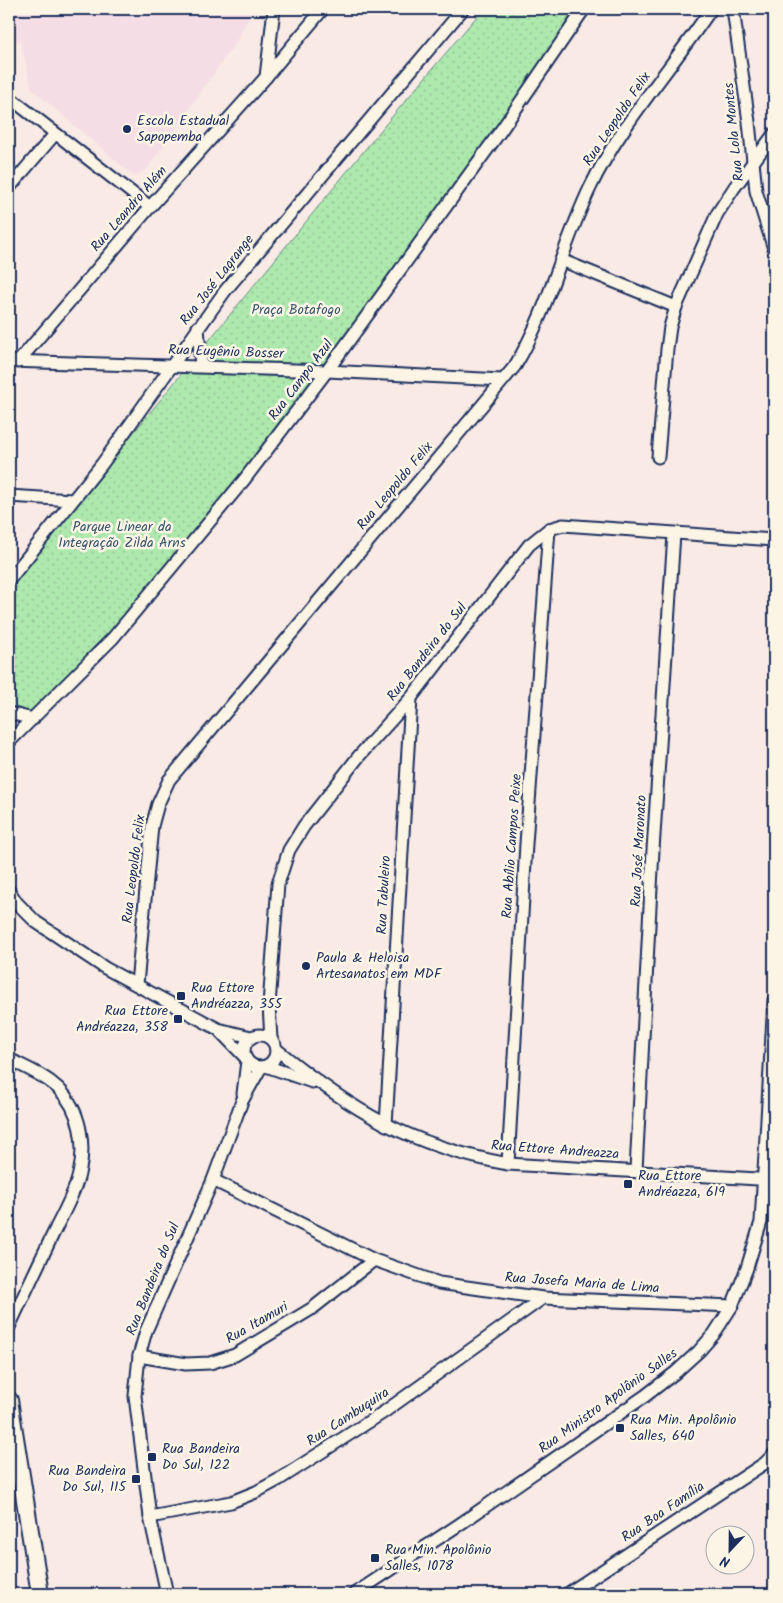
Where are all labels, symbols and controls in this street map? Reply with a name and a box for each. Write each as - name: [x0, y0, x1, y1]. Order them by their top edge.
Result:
- street label: Rua Leopoldo Felix: [577, 67, 657, 170]
- street label: Rua Lola Montes: [718, 81, 750, 182]
- place label: Escola Estadual Sapopemba: [137, 110, 230, 148]
- marker: Escola Estadual Sapopemba: [121, 123, 133, 135]
- street label: Rua Leandro Além: [85, 161, 173, 257]
- street label: Rua José Lagrange: [174, 229, 260, 330]
- park label: Praça Botafogo: [251, 299, 341, 321]
- street label: Rua Campo Azul: [263, 334, 339, 425]
- street label: Rua Eugênio Bosser: [168, 339, 286, 365]
- street label: Rua Leopoldo Felix: [351, 436, 439, 535]
- park label: Parque Linear da Integração Zilda Arns: [58, 516, 186, 554]
- street label: Rua Bandeira do Sul: [381, 597, 473, 706]
- street label: Rua Abílio Campos Peixe: [496, 772, 528, 919]
- street label: Rua José Maronato: [625, 794, 653, 908]
- street label: Rua Leopoldo Felix: [116, 812, 152, 925]
- street label: Rua Tabuleiro: [371, 855, 397, 935]
- place label: Paula & Heloisa Artesanatos em MDF: [316, 947, 443, 985]
- marker: Paula & Heloisa Artesanatos em MDF: [300, 960, 312, 972]
- place label: Rua Ettore Andréazza, 355: [191, 977, 283, 1015]
- marker: Rua Ettore Andréazza, 355: [175, 990, 187, 1002]
- place label: Rua Ettore Andréazza, 358: [76, 1000, 169, 1038]
- marker: Rua Ettore Andréazza, 358: [172, 1013, 184, 1025]
- street label: Rua Ettore Andreazza: [490, 1135, 620, 1165]
- place label: Rua Ettore Andréazza, 619: [638, 1165, 725, 1203]
- marker: Rua Ettore Andréazza, 619: [622, 1178, 634, 1190]
- street label: Rua Bandeira do Sul: [120, 1219, 186, 1339]
- street label: Rua Josefa Maria de Lima: [504, 1267, 660, 1299]
- street label: Rua Itamuri: [222, 1296, 293, 1350]
- street label: Rua Ministro Apolônio Salles: [534, 1343, 682, 1459]
- street label: Rua Cambuquira: [302, 1382, 394, 1452]
- place label: Rua Min. Apolônio Salles, 640: [630, 1409, 736, 1447]
- marker: Rua Min. Apolônio Salles, 640: [614, 1422, 626, 1434]
- place label: Rua Bandeira Do Sul, 122: [162, 1438, 240, 1476]
- marker: Rua Bandeira Do Sul, 122: [146, 1451, 158, 1463]
- place label: Rua Bandeira Do Sul, 115: [48, 1460, 127, 1498]
- marker: Rua Bandeira Do Sul, 115: [130, 1473, 142, 1485]
- street label: Rua Boa Família: [617, 1476, 709, 1548]
- north arrow: [706, 1526, 756, 1576]
- place label: Rua Min. Apolônio Salles, 1078: [385, 1539, 491, 1577]
- text: N: [717, 1549, 734, 1573]
- marker: Rua Min. Apolônio Salles, 1078: [369, 1552, 381, 1564]

